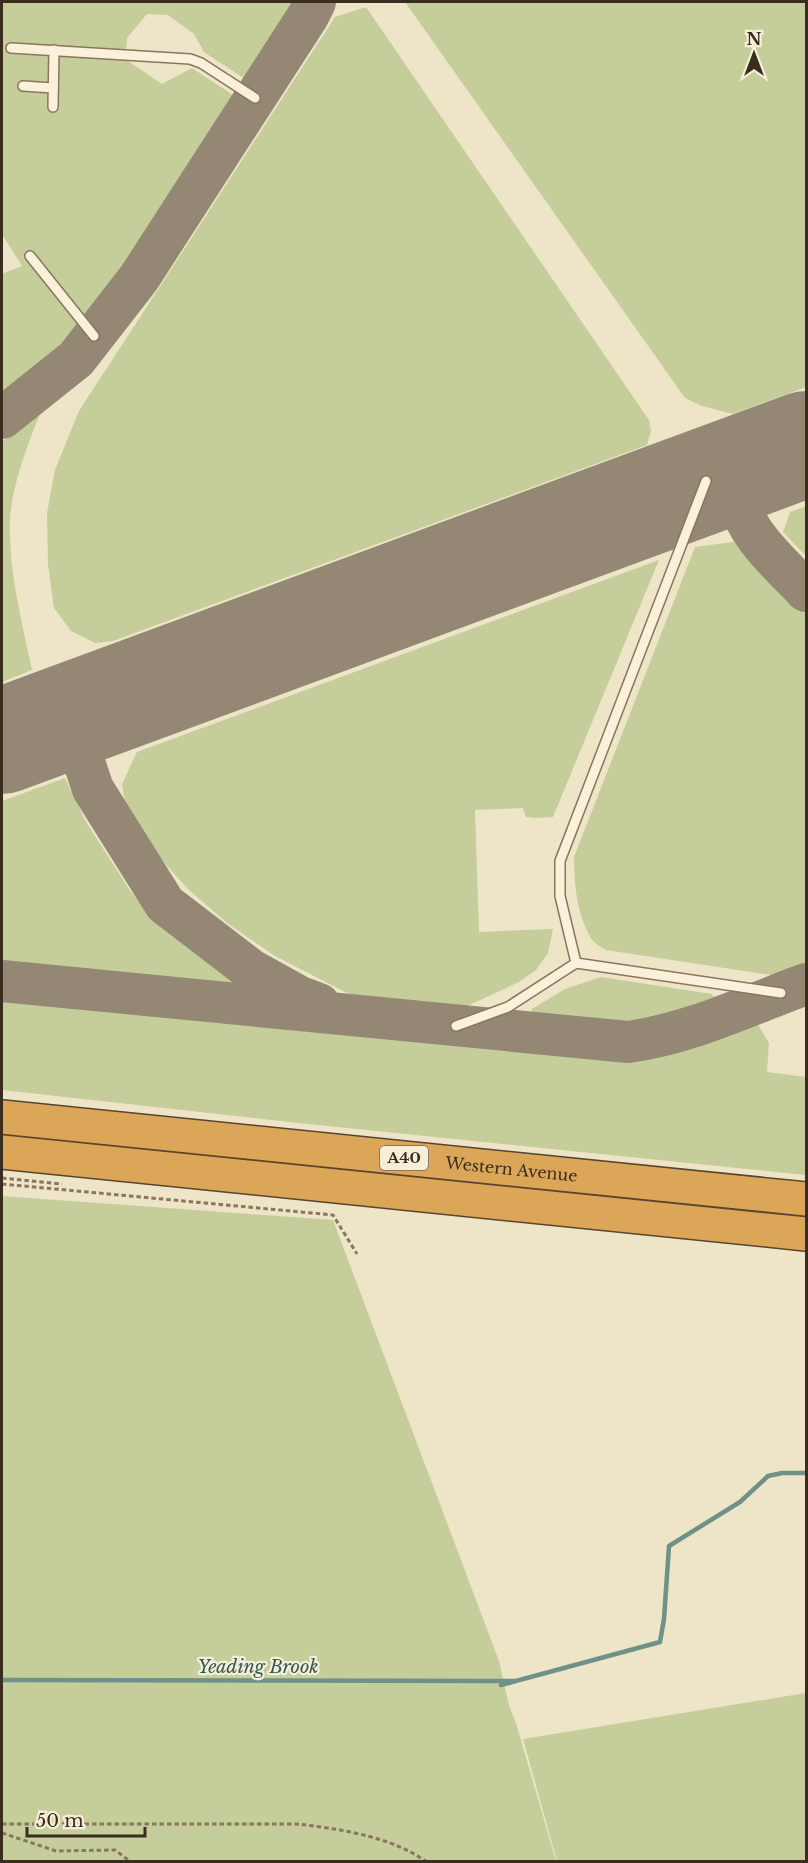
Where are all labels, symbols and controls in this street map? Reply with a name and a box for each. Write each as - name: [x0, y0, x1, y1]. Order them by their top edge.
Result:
- north arrow: [724, 24, 784, 84]
- text: N: [746, 29, 762, 49]
- road number: A40: [380, 1146, 428, 1170]
- street label: Western Avenue: [443, 1152, 578, 1186]
- water label: Yeading Brook: [197, 1656, 319, 1678]
- scale bar: [27, 1800, 146, 1838]
- text: 50 m: [36, 1810, 84, 1832]

